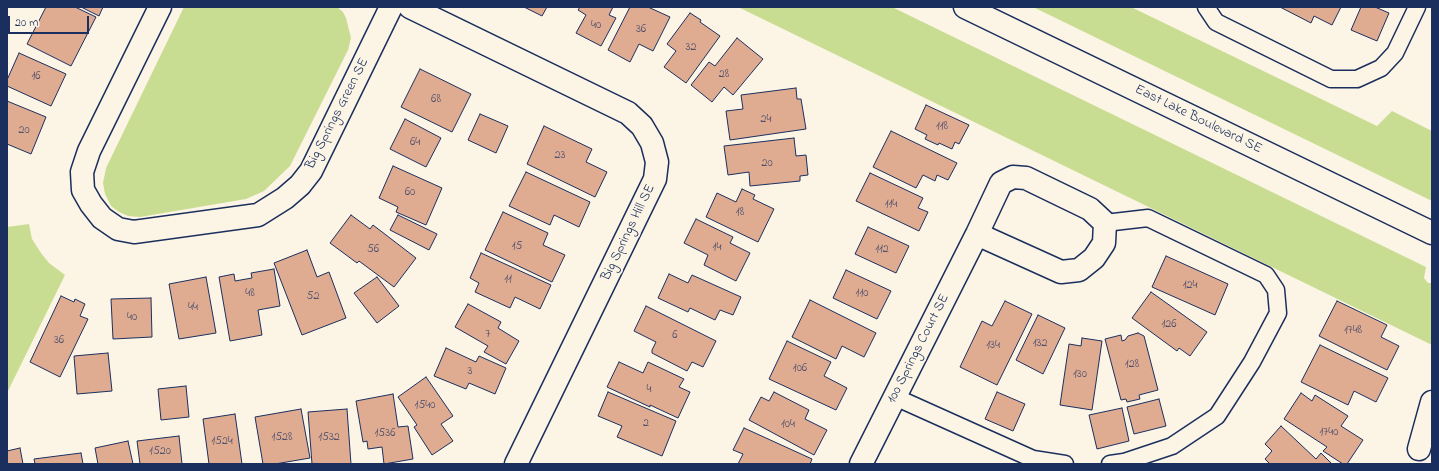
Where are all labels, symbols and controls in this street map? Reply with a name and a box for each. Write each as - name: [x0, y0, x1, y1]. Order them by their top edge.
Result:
- scale bar: [10, 8, 91, 34]
- text: 20 m: [15, 14, 38, 32]
- house number: 40: [591, 19, 601, 33]
- house number: 36: [636, 23, 646, 37]
- house number: 32: [686, 41, 696, 55]
- street label: Big Springs Green SE: [303, 56, 373, 172]
- house number: 28: [719, 68, 729, 82]
- house number: 16: [31, 70, 41, 84]
- street label: East Lake Boulevard SE: [1132, 82, 1264, 158]
- house number: 68: [431, 93, 441, 107]
- house number: 24: [761, 113, 771, 127]
- house number: 118: [936, 120, 948, 134]
- house number: 20: [18, 124, 30, 138]
- house number: 64: [410, 136, 420, 150]
- house number: 23: [555, 149, 565, 163]
- house number: 20: [761, 157, 773, 171]
- street label: Big Springs Hill SE: [598, 182, 660, 284]
- house number: 60: [405, 186, 415, 200]
- house number: 114: [885, 198, 897, 212]
- house number: 18: [736, 206, 744, 220]
- house number: 15: [512, 240, 522, 254]
- house number: 14: [713, 241, 721, 255]
- house number: 56: [367, 243, 379, 257]
- house number: 112: [875, 243, 889, 257]
- house number: 11: [504, 273, 512, 287]
- house number: 124: [1183, 279, 1197, 293]
- house number: 48: [245, 287, 255, 301]
- house number: 110: [856, 287, 868, 301]
- house number: 52: [307, 290, 319, 304]
- street label: 100 Springs Court SE: [884, 292, 954, 406]
- house number: 44: [188, 301, 198, 315]
- house number: 40: [127, 311, 137, 325]
- house number: 126: [1161, 318, 1177, 332]
- house number: 1748: [1344, 324, 1362, 338]
- house number: 7: [486, 328, 490, 342]
- house number: 6: [672, 329, 678, 343]
- house number: 36: [54, 334, 64, 348]
- house number: 132: [1033, 337, 1047, 351]
- house number: 134: [986, 339, 1000, 353]
- house number: 128: [1125, 358, 1139, 372]
- house number: 106: [793, 362, 807, 376]
- house number: 3: [468, 365, 472, 379]
- house number: 130: [1073, 368, 1087, 382]
- house number: 4: [647, 383, 651, 397]
- house number: 1540: [415, 399, 435, 413]
- house number: 2: [643, 417, 649, 431]
- house number: 104: [781, 418, 795, 432]
- house number: 1740: [1320, 426, 1338, 440]
- house number: 1536: [375, 427, 395, 441]
- house number: 1528: [271, 431, 293, 445]
- house number: 1532: [318, 431, 340, 445]
- house number: 1524: [211, 435, 233, 449]
- house number: 1520: [149, 445, 171, 459]

